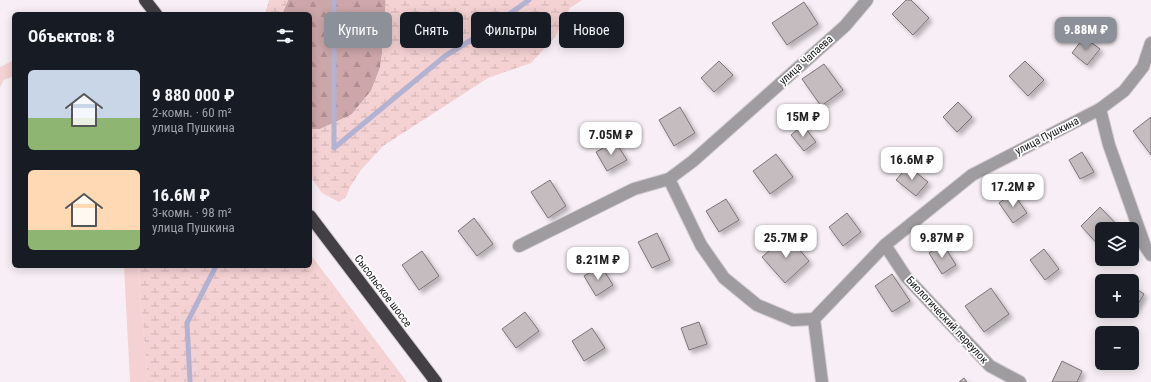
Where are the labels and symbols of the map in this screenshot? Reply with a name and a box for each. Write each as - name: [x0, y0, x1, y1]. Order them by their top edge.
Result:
- pin: 9.88M ₽: [1049, 17, 1123, 51]
- street label: улица Чапаева: [776, 32, 836, 88]
- pin: 15M ₽: [775, 104, 831, 138]
- street label: улица Пушкина: [1013, 114, 1081, 158]
- pin: 7.05M ₽: [574, 122, 648, 156]
- pin: 16.6M ₽: [875, 147, 949, 181]
- pin: 17.2M ₽: [976, 174, 1050, 208]
- pin: 25.7M ₽: [749, 225, 823, 259]
- pin: 9.87M ₽: [905, 225, 979, 259]
- pin: 8.21M ₽: [561, 247, 635, 281]
- street label: Сысольское шоссе: [352, 252, 414, 330]
- street label: Биологический переулок: [903, 274, 991, 367]

